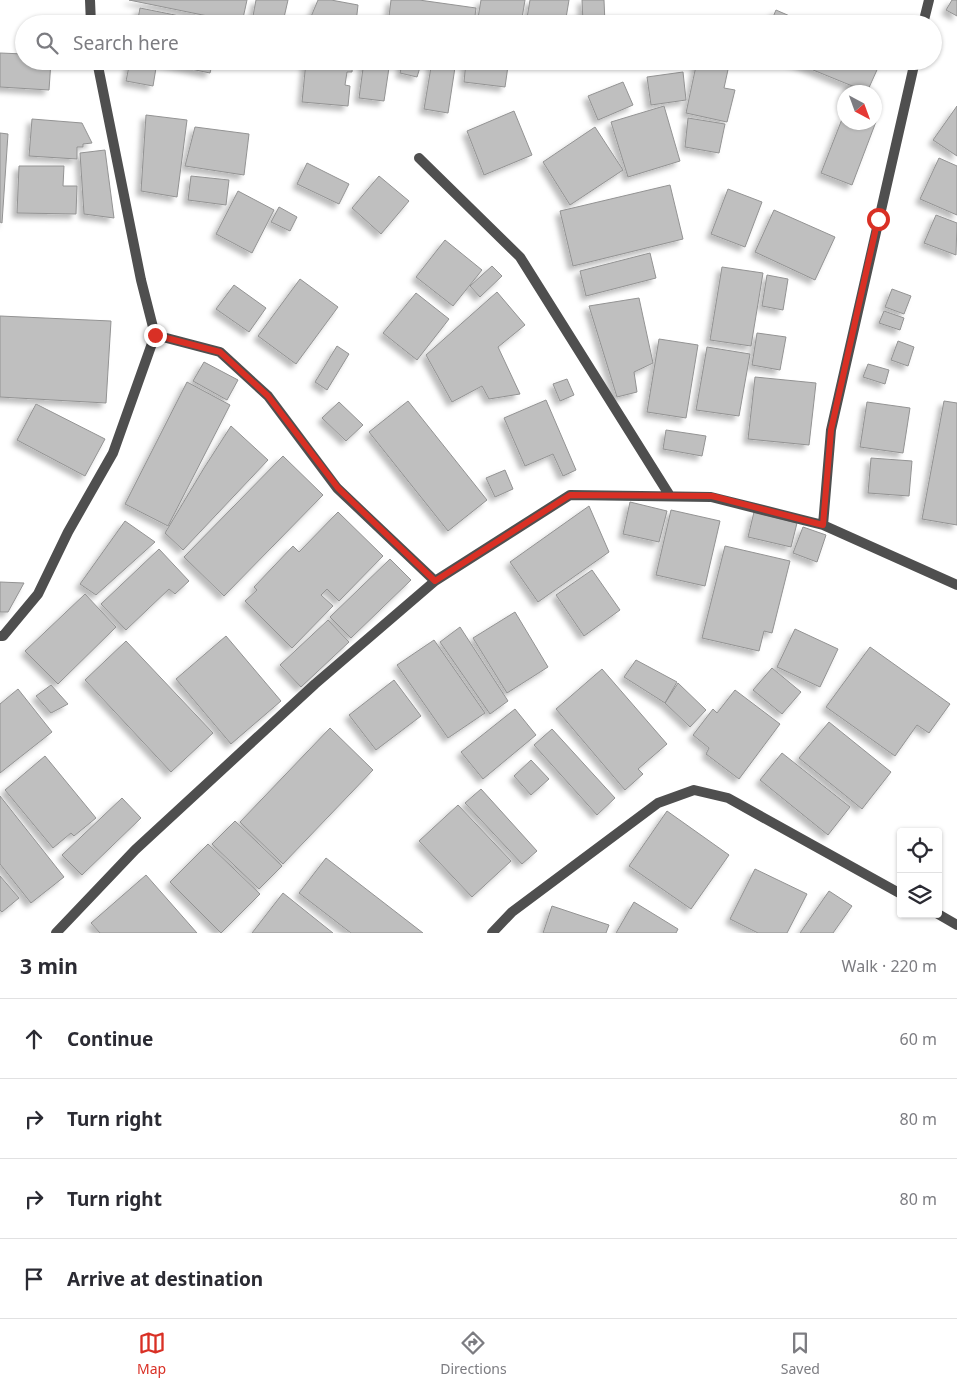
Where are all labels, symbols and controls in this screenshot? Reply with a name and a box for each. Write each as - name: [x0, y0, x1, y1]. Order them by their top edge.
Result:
- search box: [15, 15, 942, 70]
- icon: search: [33, 29, 61, 57]
- text: Search here: [73, 30, 179, 56]
- north arrow: [837, 85, 882, 130]
- route start: [867, 208, 890, 231]
- route end: [144, 324, 167, 347]
- map controls: [897, 828, 942, 918]
- button: locate: [897, 828, 942, 873]
- button: layers: [897, 873, 942, 918]
- text: 3 min: [20, 952, 78, 980]
- text: Walk · 220 m: [842, 955, 937, 977]
- icon: ahead: [20, 1025, 48, 1053]
- text: Continue: [67, 1026, 153, 1052]
- text: 60 m: [900, 1028, 937, 1050]
- icon: right: [20, 1105, 48, 1133]
- text: Turn right: [67, 1106, 162, 1132]
- text: 80 m: [900, 1108, 937, 1130]
- icon: right: [20, 1185, 48, 1213]
- text: Turn right: [67, 1186, 162, 1212]
- text: 80 m: [900, 1188, 937, 1210]
- icon: arrive: [20, 1265, 48, 1293]
- text: Arrive at destination: [67, 1266, 263, 1292]
- tab: Map: [137, 1329, 166, 1378]
- tab: Directions: [440, 1329, 507, 1378]
- tab: Saved: [781, 1329, 820, 1378]

